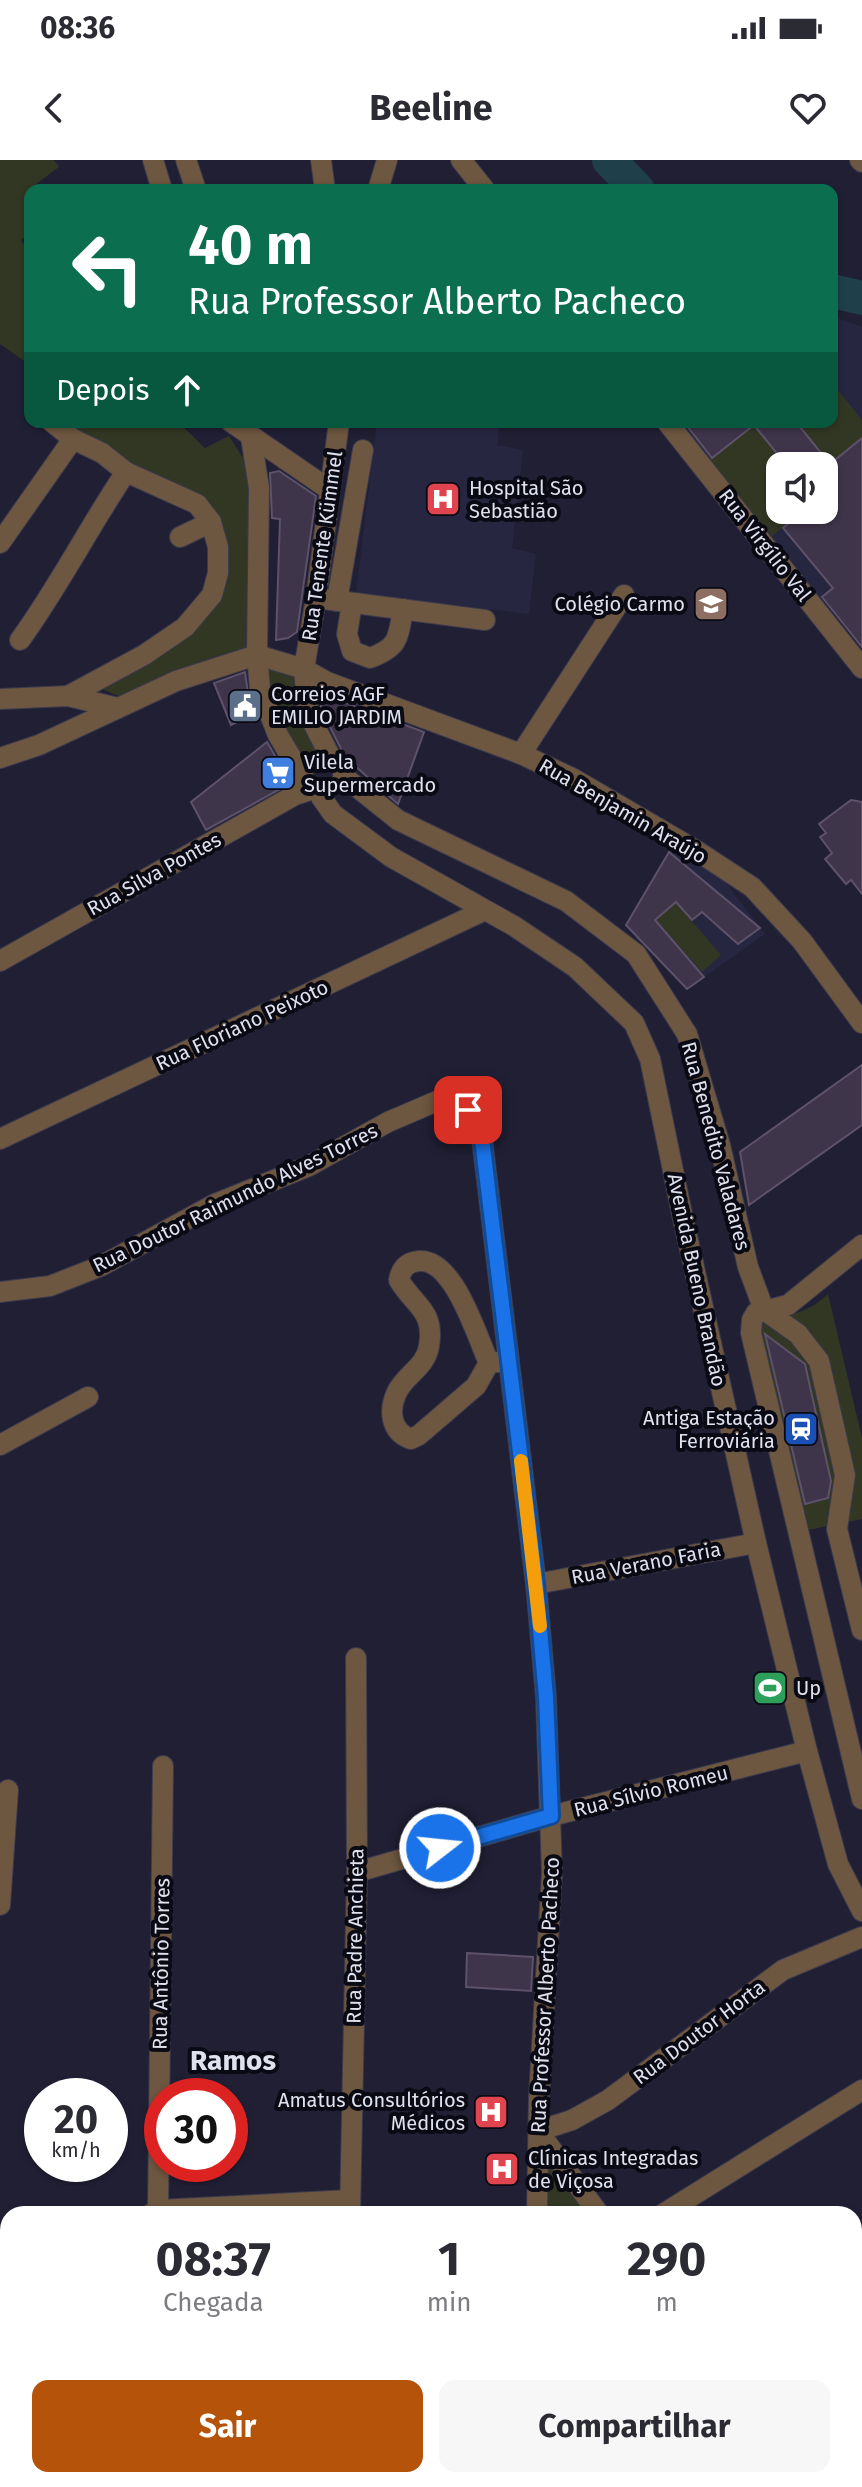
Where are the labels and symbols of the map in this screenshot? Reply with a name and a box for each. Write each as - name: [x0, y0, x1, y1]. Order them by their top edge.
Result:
- street label: Rua Tenente Kümmel: [297, 449, 347, 643]
- place label: Hospital São Sebastião: [469, 476, 584, 523]
- hospital icon: Hospital São Sebastião: [424, 480, 462, 518]
- street label: Rua Virgílio Val: [714, 484, 816, 606]
- school or university icon: Colégio Carmo: [692, 585, 730, 623]
- place label: Colégio Carmo: [554, 592, 685, 616]
- place label: Correios AGF EMILIO JARDIM: [271, 682, 402, 729]
- public building icon: Correios AGF EMILIO JARDIM: [226, 687, 264, 725]
- place label: Vilela Supermercado: [304, 750, 436, 797]
- street label: Rua Benjamin Araújo: [535, 753, 711, 869]
- supermarket icon: Vilela Supermercado: [259, 754, 297, 792]
- street label: Rua Silva Pontes: [83, 827, 225, 921]
- street label: Rua Floriano Peixoto: [152, 975, 332, 1075]
- street label: Rua Benedito Valadares: [677, 1039, 755, 1253]
- pin: [434, 1076, 502, 1144]
- street label: Rua Doutor Raimundo Alves Torres: [89, 1118, 381, 1278]
- street label: Avenida Bueno Brandão: [663, 1171, 731, 1389]
- place label: Antiga Estação Ferroviária: [643, 1406, 775, 1453]
- station icon: Antiga Estação Ferroviária: [782, 1410, 820, 1448]
- street label: Rua Verano Faria: [569, 1537, 723, 1589]
- sports icon: Up: [751, 1669, 789, 1707]
- place label: Up: [796, 1676, 821, 1700]
- street label: Rua Sílvio Romeu: [571, 1760, 731, 1822]
- position arrow: [398, 1806, 482, 1890]
- street label: Rua Padre Anchieta: [341, 1848, 369, 2024]
- street label: Rua Professor Alberto Pacheco: [526, 1856, 564, 2134]
- street label: Rua Antônio Torres: [148, 1878, 174, 2050]
- street label: Rua Doutor Horta: [628, 1975, 770, 2089]
- district label: Ramos: [190, 2044, 276, 2077]
- speed limit sign: 30: [144, 2078, 248, 2182]
- place label: Amatus Consultórios Médicos: [278, 2088, 465, 2135]
- hospital icon: Amatus Consultórios Médicos: [472, 2093, 510, 2131]
- place label: Clínicas Integradas de Viçosa: [528, 2146, 698, 2194]
- hospital icon: Clínicas Integradas de Viçosa: [483, 2150, 521, 2188]

